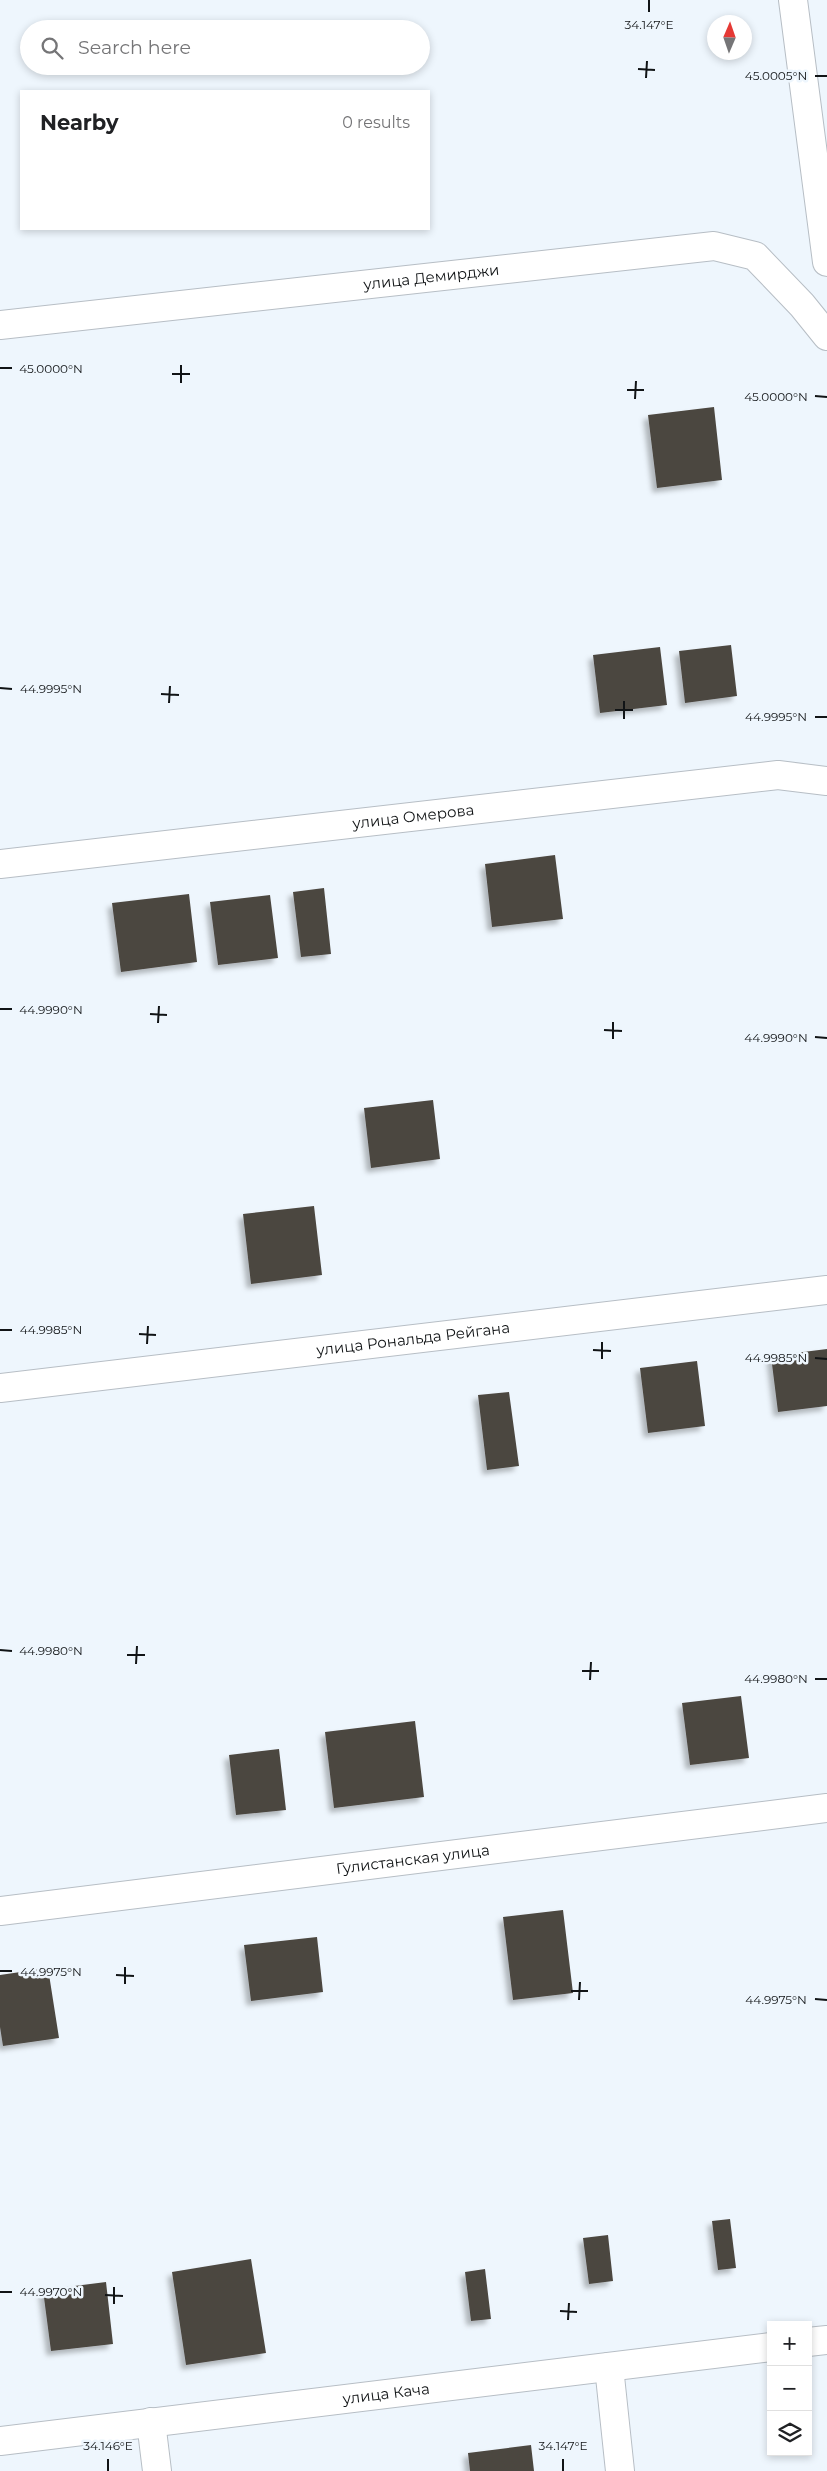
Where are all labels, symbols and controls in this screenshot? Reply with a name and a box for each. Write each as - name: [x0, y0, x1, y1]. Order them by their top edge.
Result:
- north arrow: [707, 15, 752, 60]
- text: 34.147°E: [624, 17, 674, 32]
- search box: [20, 20, 430, 75]
- icon: search: [38, 34, 66, 62]
- text: Search here: [78, 36, 191, 59]
- text: 45.0005°N: [745, 68, 807, 83]
- text: Nearby: [40, 110, 119, 135]
- text: 0 results: [342, 113, 410, 132]
- street label: улица Демирджи: [361, 260, 500, 294]
- text: 45.0000°N: [19, 361, 83, 376]
- text: 45.0000°N: [744, 389, 808, 404]
- text: 44.9995°N: [20, 681, 82, 696]
- text: 44.9995°N: [745, 709, 807, 724]
- street label: улица Омерова: [350, 800, 475, 833]
- text: 44.9990°N: [19, 1002, 83, 1017]
- text: 44.9990°N: [744, 1030, 808, 1045]
- street label: улица Рональда Рейгана: [314, 1318, 511, 1360]
- text: 44.9985°N: [20, 1322, 82, 1337]
- text: 44.9985°N: [745, 1350, 807, 1365]
- text: 44.9980°N: [19, 1643, 83, 1658]
- text: 44.9980°N: [744, 1671, 808, 1686]
- street label: Гулистанская улица: [335, 1840, 491, 1878]
- text: 44.9975°N: [20, 1964, 82, 1979]
- text: 44.9975°N: [745, 1992, 807, 2007]
- text: 44.9970°N: [20, 2284, 82, 2299]
- map controls: [767, 2321, 812, 2456]
- button: +: [767, 2321, 812, 2366]
- button: −: [767, 2366, 812, 2411]
- street label: улица Кача: [340, 2379, 431, 2408]
- button: layers: [767, 2411, 812, 2456]
- text: 34.146°E: [83, 2438, 133, 2453]
- text: 34.147°E: [538, 2438, 588, 2453]

